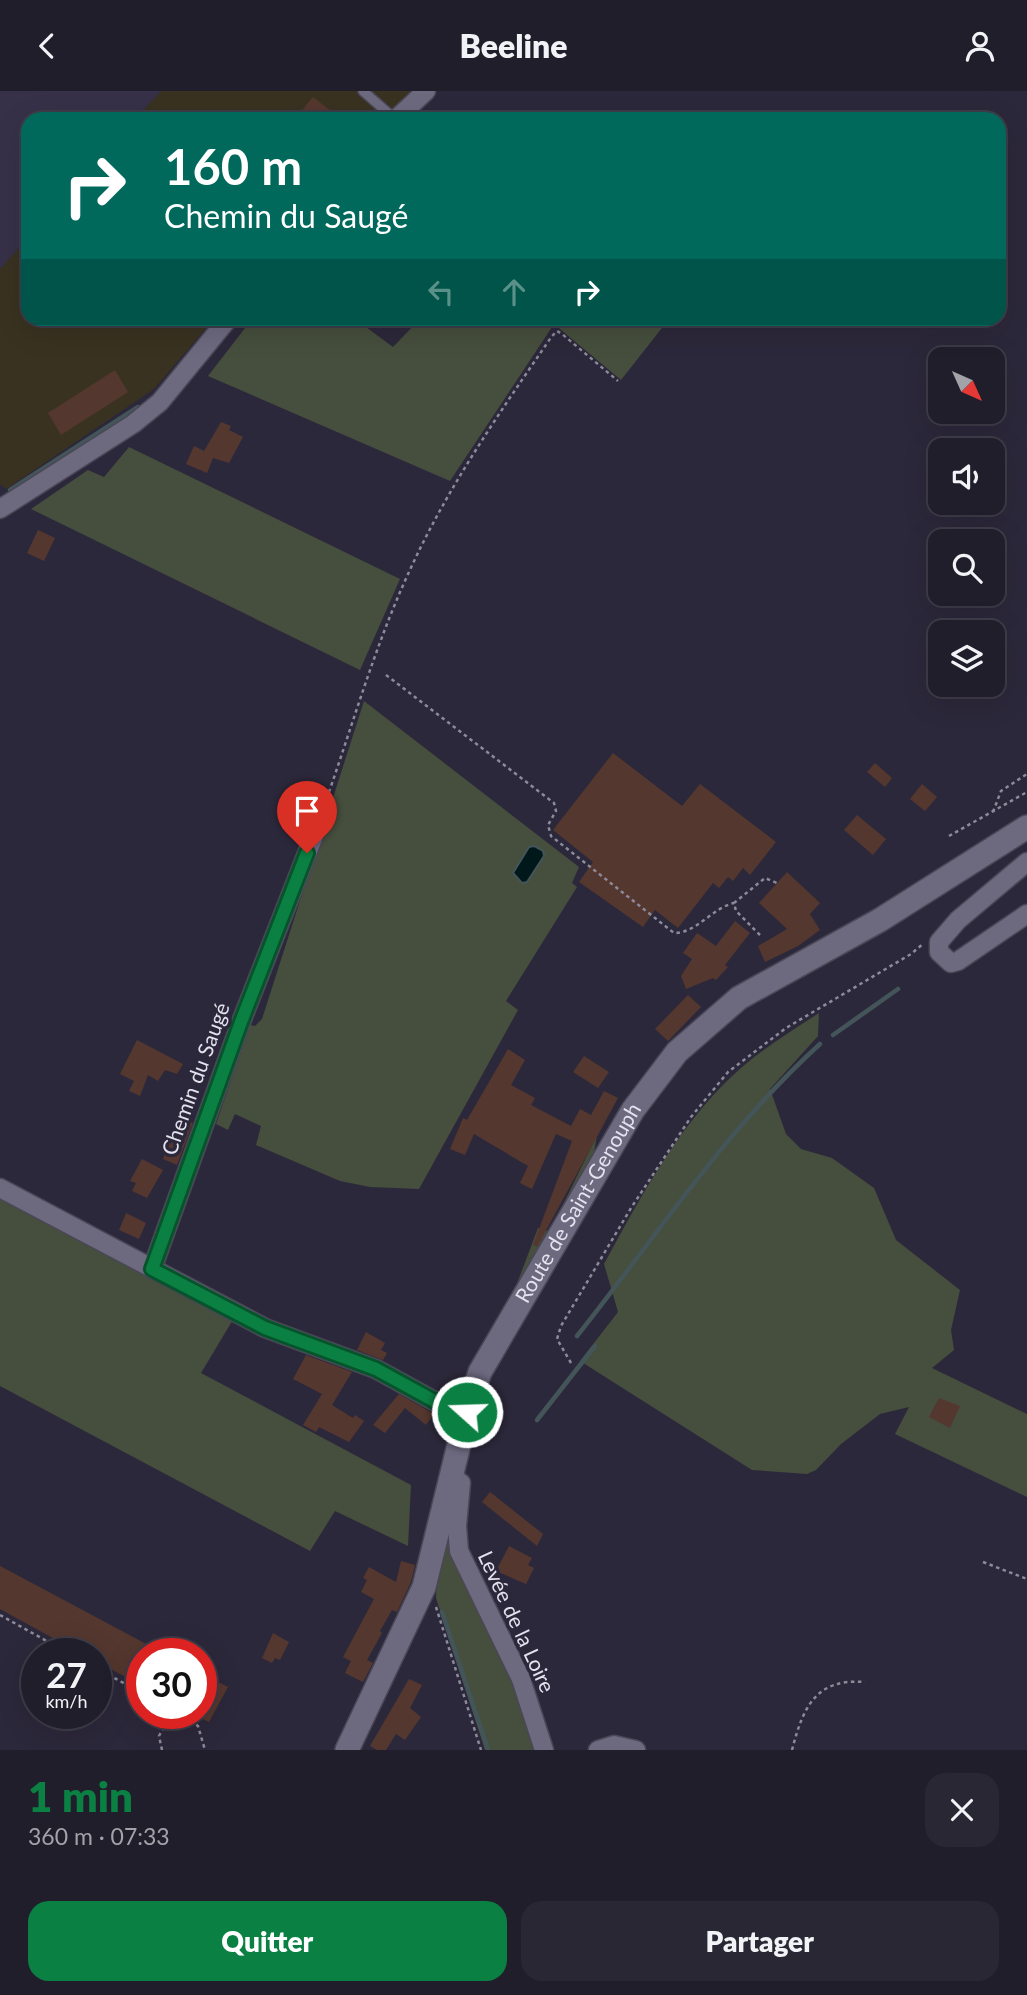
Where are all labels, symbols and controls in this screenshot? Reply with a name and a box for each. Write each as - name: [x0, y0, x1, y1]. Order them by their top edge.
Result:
- text: Beeline: [459, 26, 568, 65]
- icon: back: [28, 27, 66, 65]
- icon: person: [961, 27, 999, 65]
- text: 160 m: [164, 137, 302, 195]
- icon: right: [49, 140, 140, 231]
- text: Chemin du Saugé: [164, 196, 408, 235]
- icon: left: [422, 273, 460, 311]
- icon: ahead: [495, 273, 533, 311]
- icon: right: [568, 273, 606, 311]
- north arrow: [928, 347, 1004, 423]
- map controls: [928, 347, 1005, 697]
- button: sound: [928, 438, 1005, 515]
- button: search: [928, 529, 1005, 606]
- button: layers: [928, 620, 1005, 697]
- pin: [277, 781, 337, 853]
- icon: arrive: [288, 792, 326, 830]
- street label: Chemin du Saugé: [155, 999, 234, 1158]
- street label: Route de Saint-Genouph: [509, 1098, 645, 1307]
- position arrow: [430, 1375, 504, 1449]
- street label: Levée de la Loire: [474, 1547, 561, 1696]
- speed limit sign: 30: [126, 1638, 217, 1729]
- text: 27: [46, 1653, 87, 1695]
- text: km/h: [45, 1690, 88, 1712]
- text: 1 min: [28, 1771, 133, 1821]
- button: close: [925, 1773, 999, 1847]
- text: 360 m · 07:33: [28, 1822, 170, 1850]
- button: Quitter: [28, 1901, 507, 1981]
- button: Partager: [521, 1901, 999, 1981]

